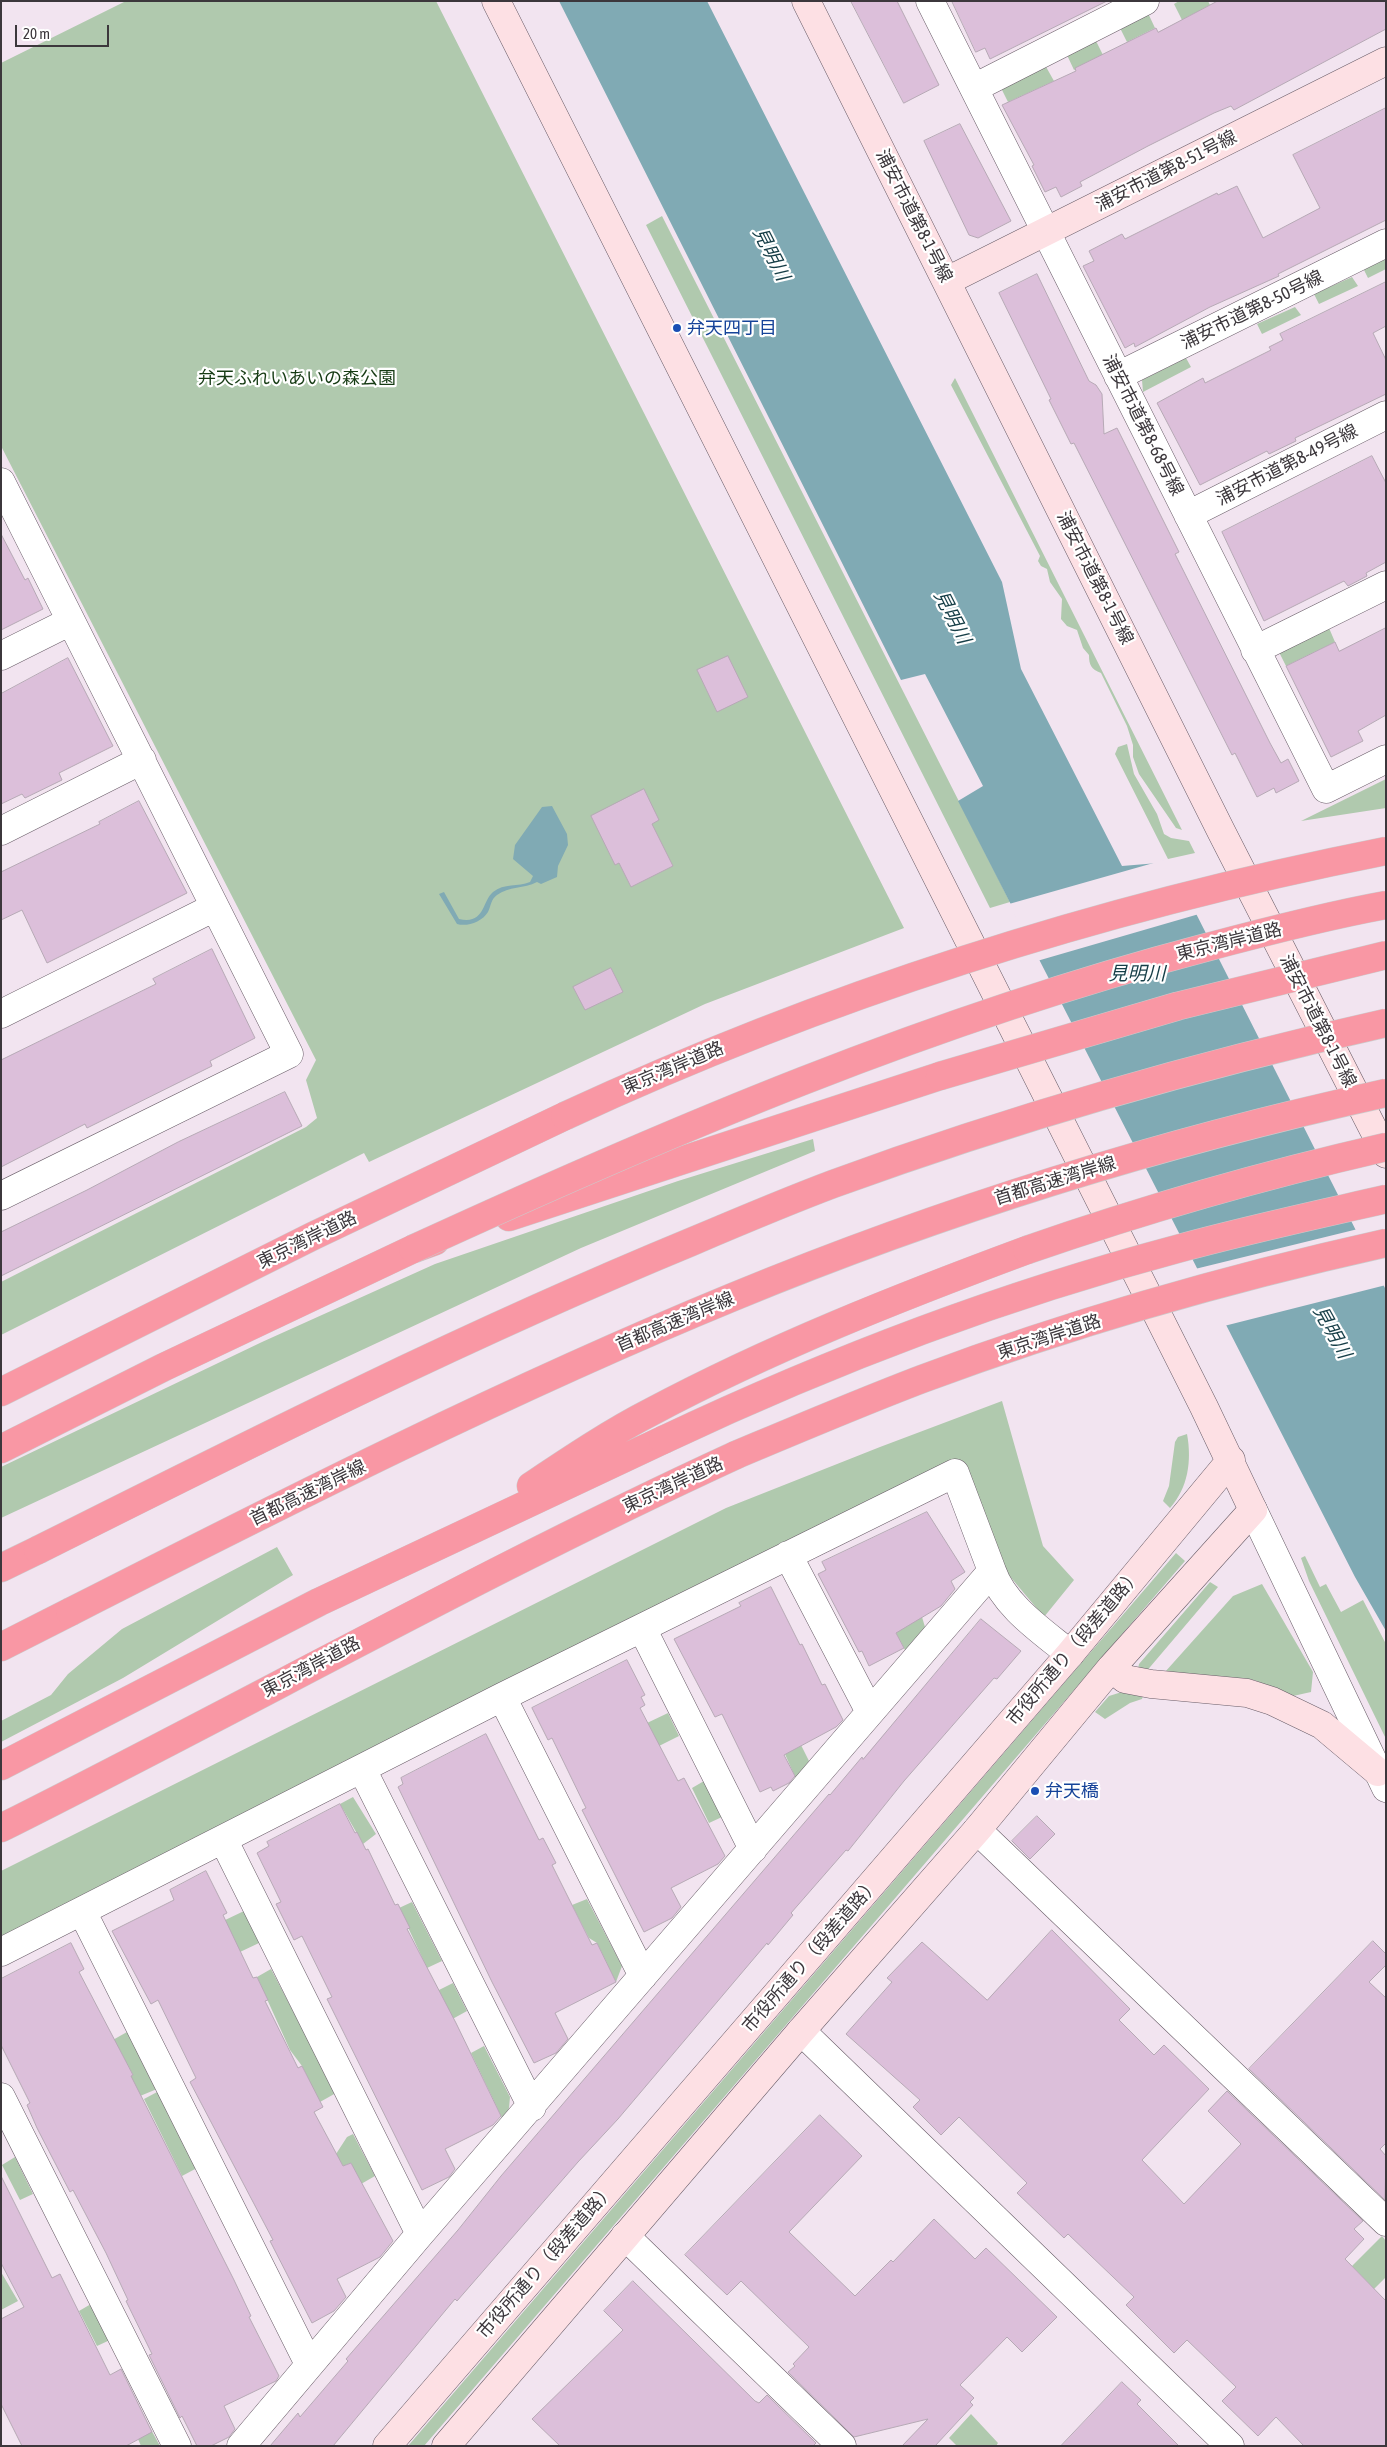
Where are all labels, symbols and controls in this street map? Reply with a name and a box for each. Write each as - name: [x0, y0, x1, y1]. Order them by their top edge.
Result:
- scale bar: [18, 15, 111, 47]
- text: 20 m: [23, 25, 50, 42]
- street label: 浦安市道第8-51号線: [1092, 126, 1240, 216]
- street label: 浦安市道第8-1号線: [871, 146, 957, 286]
- water label: 見明川: [748, 223, 794, 285]
- street label: 浦安市道第8-50号線: [1177, 266, 1327, 354]
- place label: 弁天四丁目: [687, 317, 777, 339]
- marker: 弁天四丁目: [671, 322, 683, 334]
- street label: 浦安市道第8-68号線: [1098, 351, 1188, 499]
- park label: 弁天ふれいあいの森公園: [198, 367, 396, 389]
- street label: 浦安市道第8-49号線: [1213, 420, 1361, 510]
- street label: 浦安市道第8-1号線: [1052, 508, 1138, 648]
- water label: 見明川: [929, 586, 975, 648]
- street label: 東京湾岸道路: [1174, 918, 1284, 966]
- street label: 浦安市道第8-1号線: [1275, 951, 1361, 1091]
- water label: 見明川: [1109, 963, 1165, 985]
- street label: 東京湾岸道路: [619, 1037, 727, 1099]
- street label: 首都高速湾岸線: [992, 1152, 1118, 1210]
- street label: 東京湾岸道路: [254, 1207, 360, 1273]
- street label: 首都高速湾岸線: [613, 1287, 737, 1357]
- water label: 見明川: [1308, 1302, 1356, 1362]
- street label: 東京湾岸道路: [994, 1310, 1104, 1364]
- street label: 東京湾岸道路: [619, 1452, 727, 1518]
- street label: 首都高速湾岸線: [247, 1456, 369, 1530]
- street label: 市役所通り（段差道路）: [1002, 1564, 1146, 1730]
- street label: 東京湾岸道路: [258, 1632, 364, 1702]
- place label: 弁天橋: [1045, 1780, 1099, 1802]
- marker: 弁天橋: [1029, 1785, 1041, 1797]
- street label: 市役所通り（段差道路）: [738, 1873, 884, 2037]
- street label: 市役所通り（段差道路）: [473, 2179, 619, 2343]

